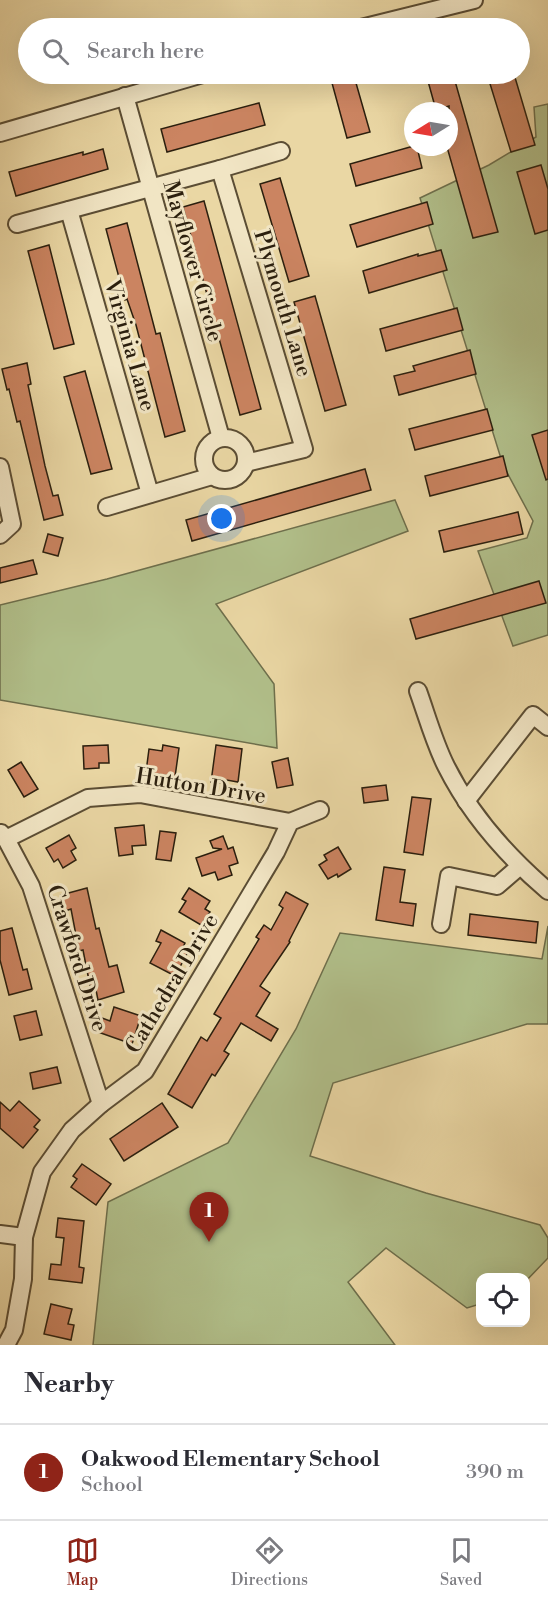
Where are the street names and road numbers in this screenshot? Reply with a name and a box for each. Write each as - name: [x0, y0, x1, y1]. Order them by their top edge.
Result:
- street label: Mayflower Circle: [157, 178, 229, 345]
- street label: Plymouth Lane: [247, 227, 318, 380]
- street label: Virginia Lane: [98, 276, 161, 414]
- street label: Hutton Drive: [134, 763, 268, 810]
- street label: Crawford Drive: [40, 882, 113, 1035]
- street label: Cathedral Drive: [120, 909, 225, 1059]

